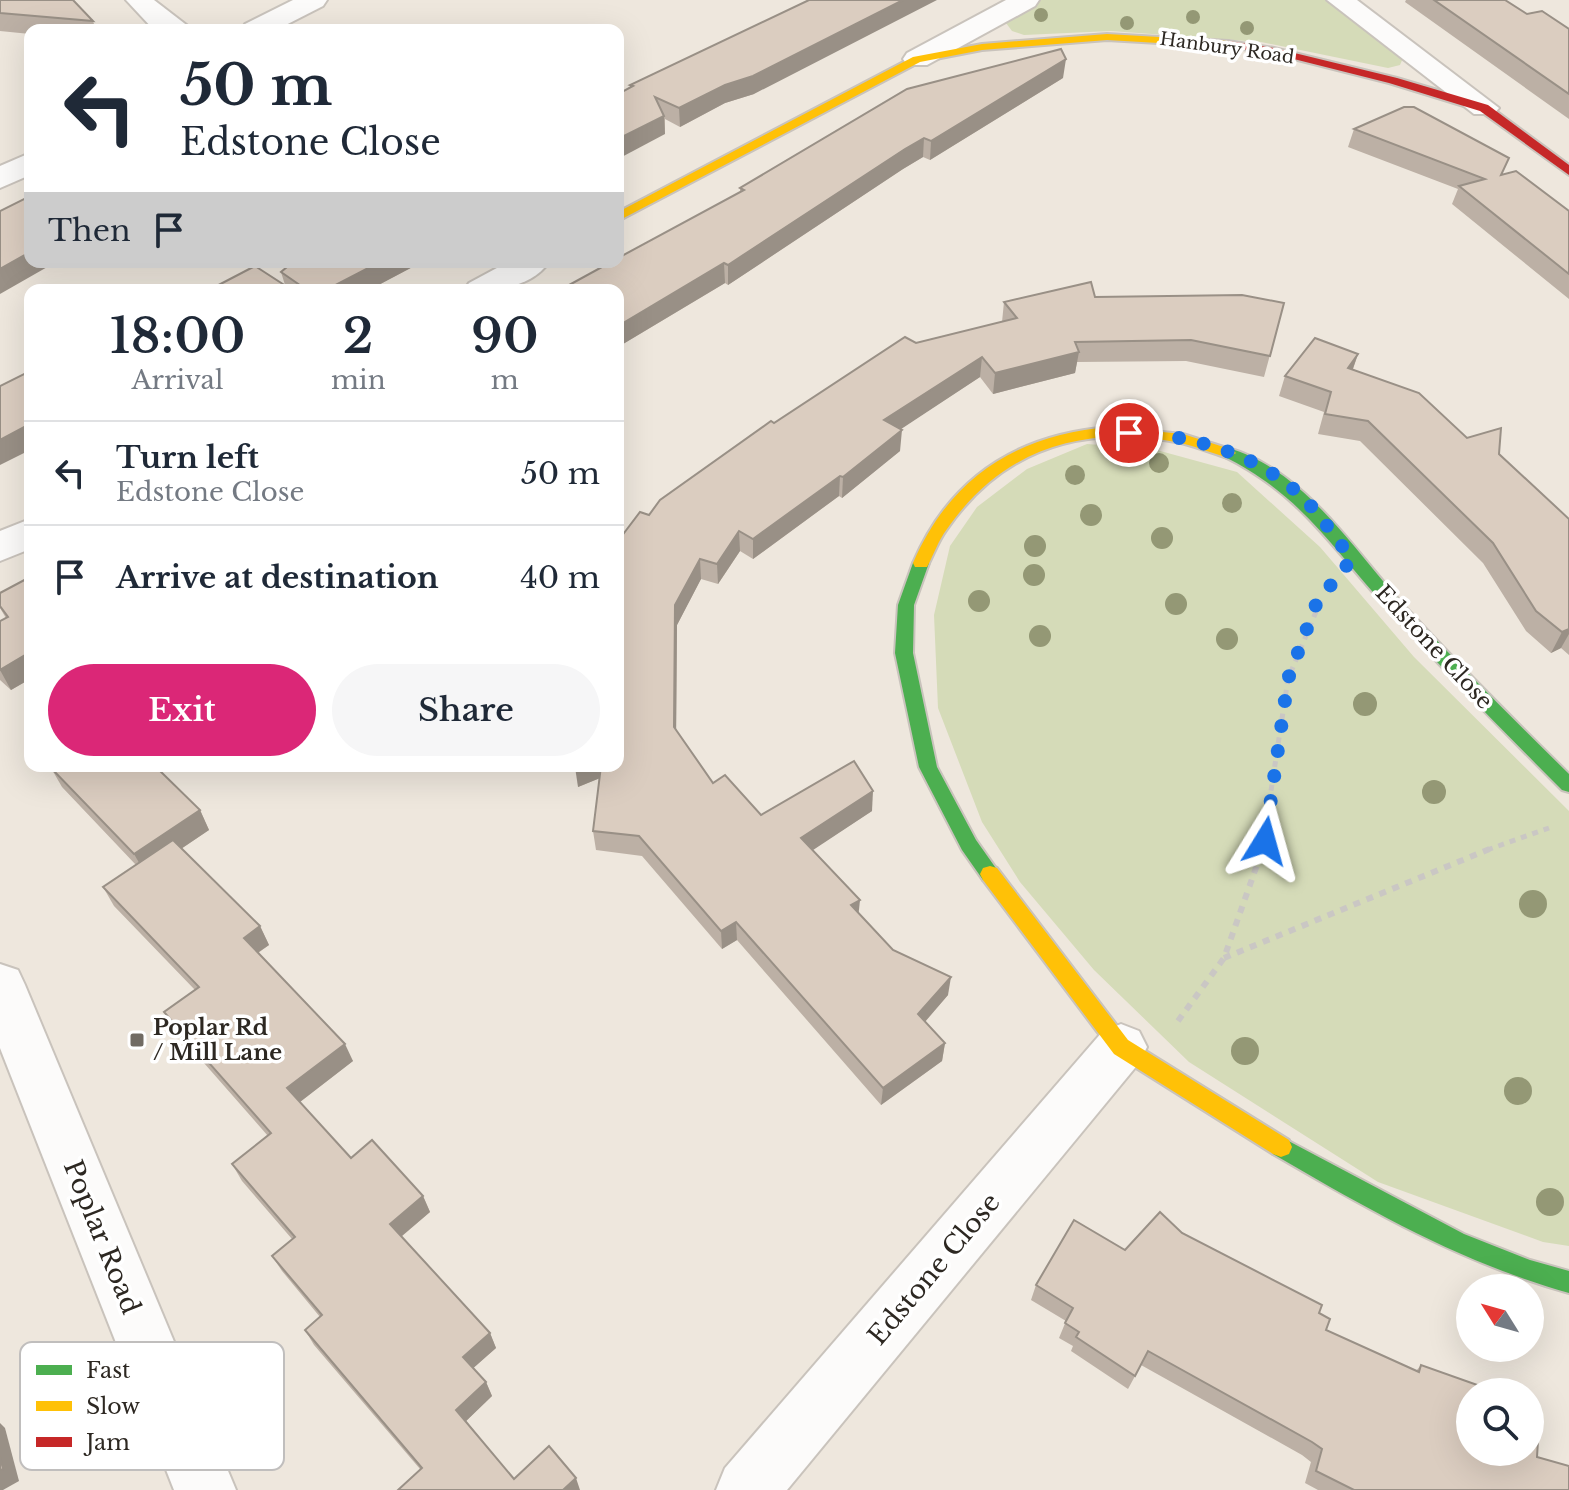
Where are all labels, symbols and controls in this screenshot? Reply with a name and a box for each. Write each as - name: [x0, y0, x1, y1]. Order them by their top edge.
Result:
- street label: Hanbury Road: [1158, 28, 1296, 68]
- text: 50 m: [180, 51, 332, 120]
- icon: left: [48, 56, 152, 160]
- text: Edstone Close: [180, 120, 441, 165]
- icon: arrive: [147, 208, 191, 252]
- text: Then: [48, 212, 131, 249]
- text: 18:00: [109, 306, 245, 366]
- text: 2: [343, 306, 374, 366]
- text: 90: [471, 306, 539, 366]
- text: Arrival: [131, 364, 223, 396]
- text: min: [331, 364, 386, 396]
- text: m: [491, 364, 519, 396]
- pin: [1095, 399, 1163, 467]
- icon: arrive: [1107, 411, 1151, 455]
- text: Turn left: [116, 439, 259, 476]
- icon: left: [48, 451, 92, 495]
- text: 50 m: [521, 455, 600, 492]
- text: Edstone Close: [116, 476, 304, 508]
- icon: arrive: [48, 555, 92, 599]
- text: Arrive at destination: [116, 559, 439, 596]
- text: 40 m: [520, 559, 600, 596]
- street label: Edstone Close: [1370, 580, 1498, 714]
- button: Exit: [48, 664, 316, 756]
- button: Share: [332, 664, 600, 756]
- position arrow: [1223, 799, 1307, 883]
- place label: Poplar Rd / Mill Lane: [153, 1014, 282, 1066]
- marker: Poplar Rd / Mill Lane: [128, 1031, 146, 1049]
- street label: Poplar Road: [57, 1155, 147, 1319]
- street label: Edstone Close: [861, 1187, 1007, 1351]
- north arrow: [1456, 1274, 1544, 1362]
- map controls: [1456, 1274, 1544, 1466]
- legend: [20, 1342, 284, 1470]
- text: Fast: [86, 1357, 131, 1384]
- button: search: [1456, 1378, 1544, 1466]
- text: Slow: [86, 1393, 140, 1420]
- text: Jam: [83, 1429, 130, 1456]

